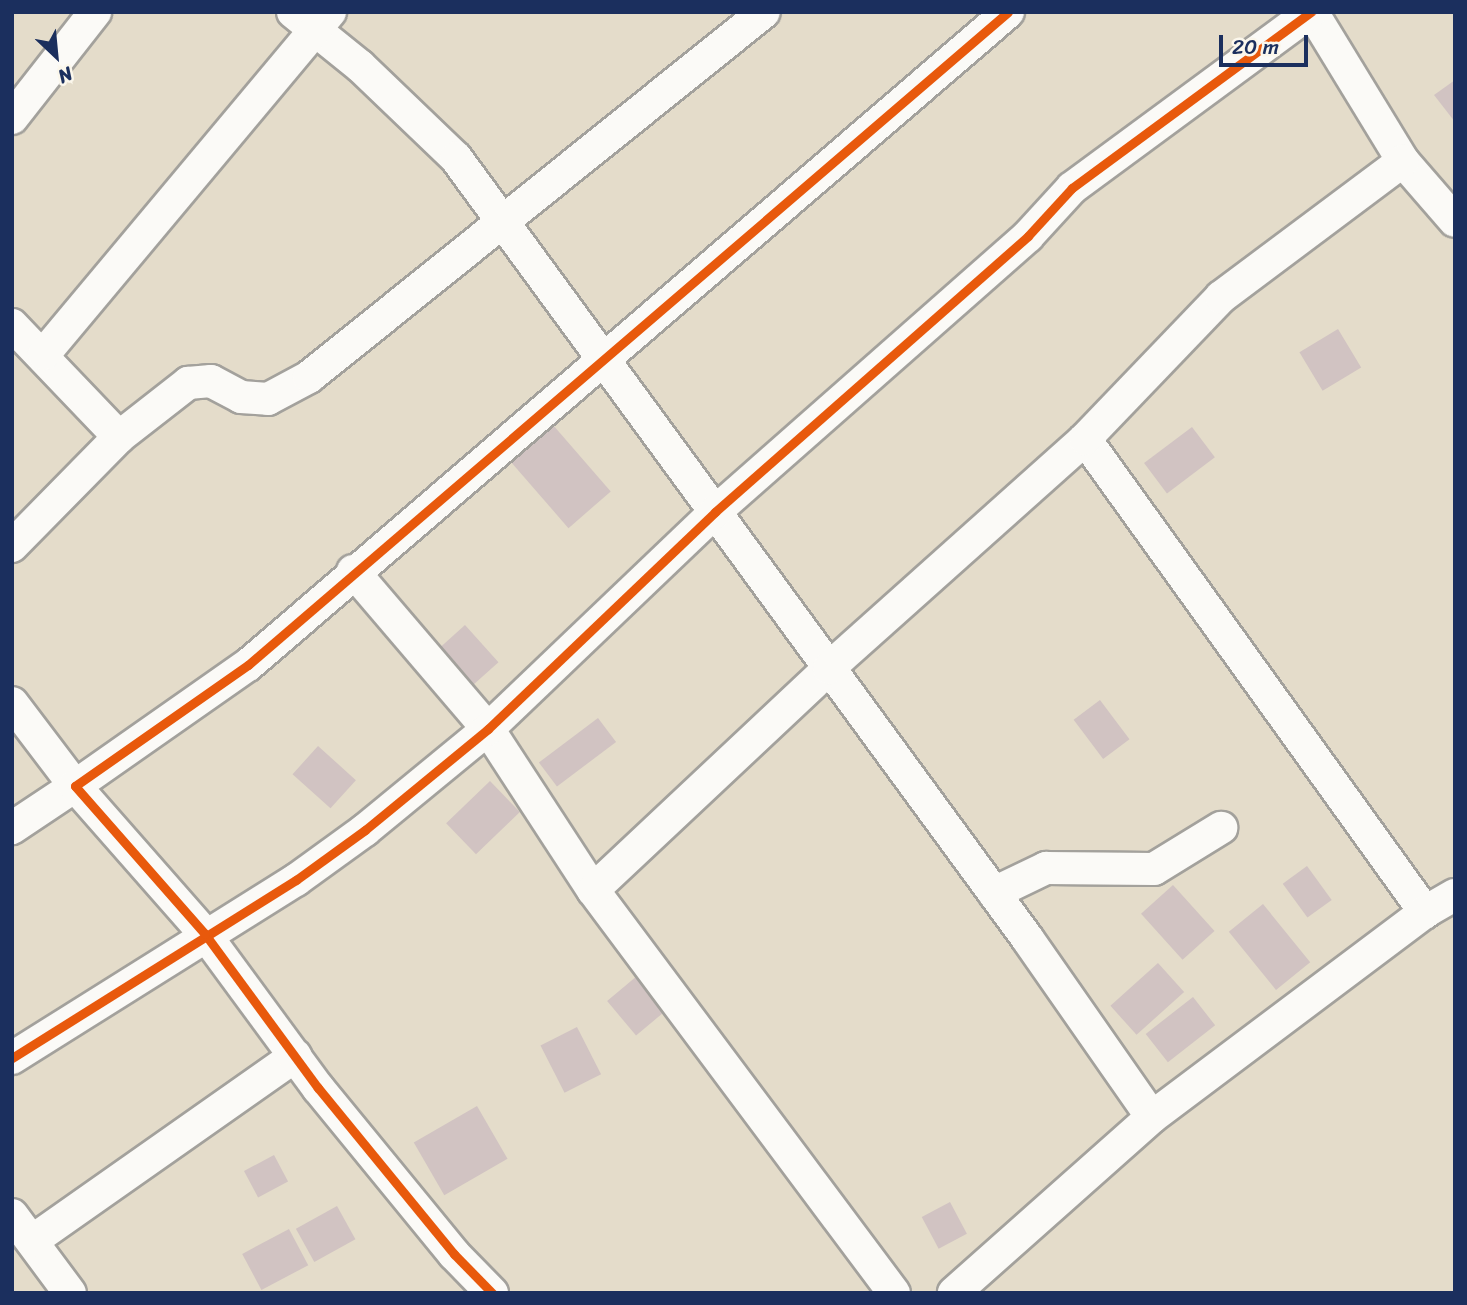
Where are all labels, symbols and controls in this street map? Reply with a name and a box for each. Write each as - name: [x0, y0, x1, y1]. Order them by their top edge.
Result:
- north arrow: [21, 21, 91, 91]
- scale bar: [1222, 21, 1311, 65]
- text: 20 m: [1232, 28, 1279, 66]
- text: N: [52, 58, 79, 93]

